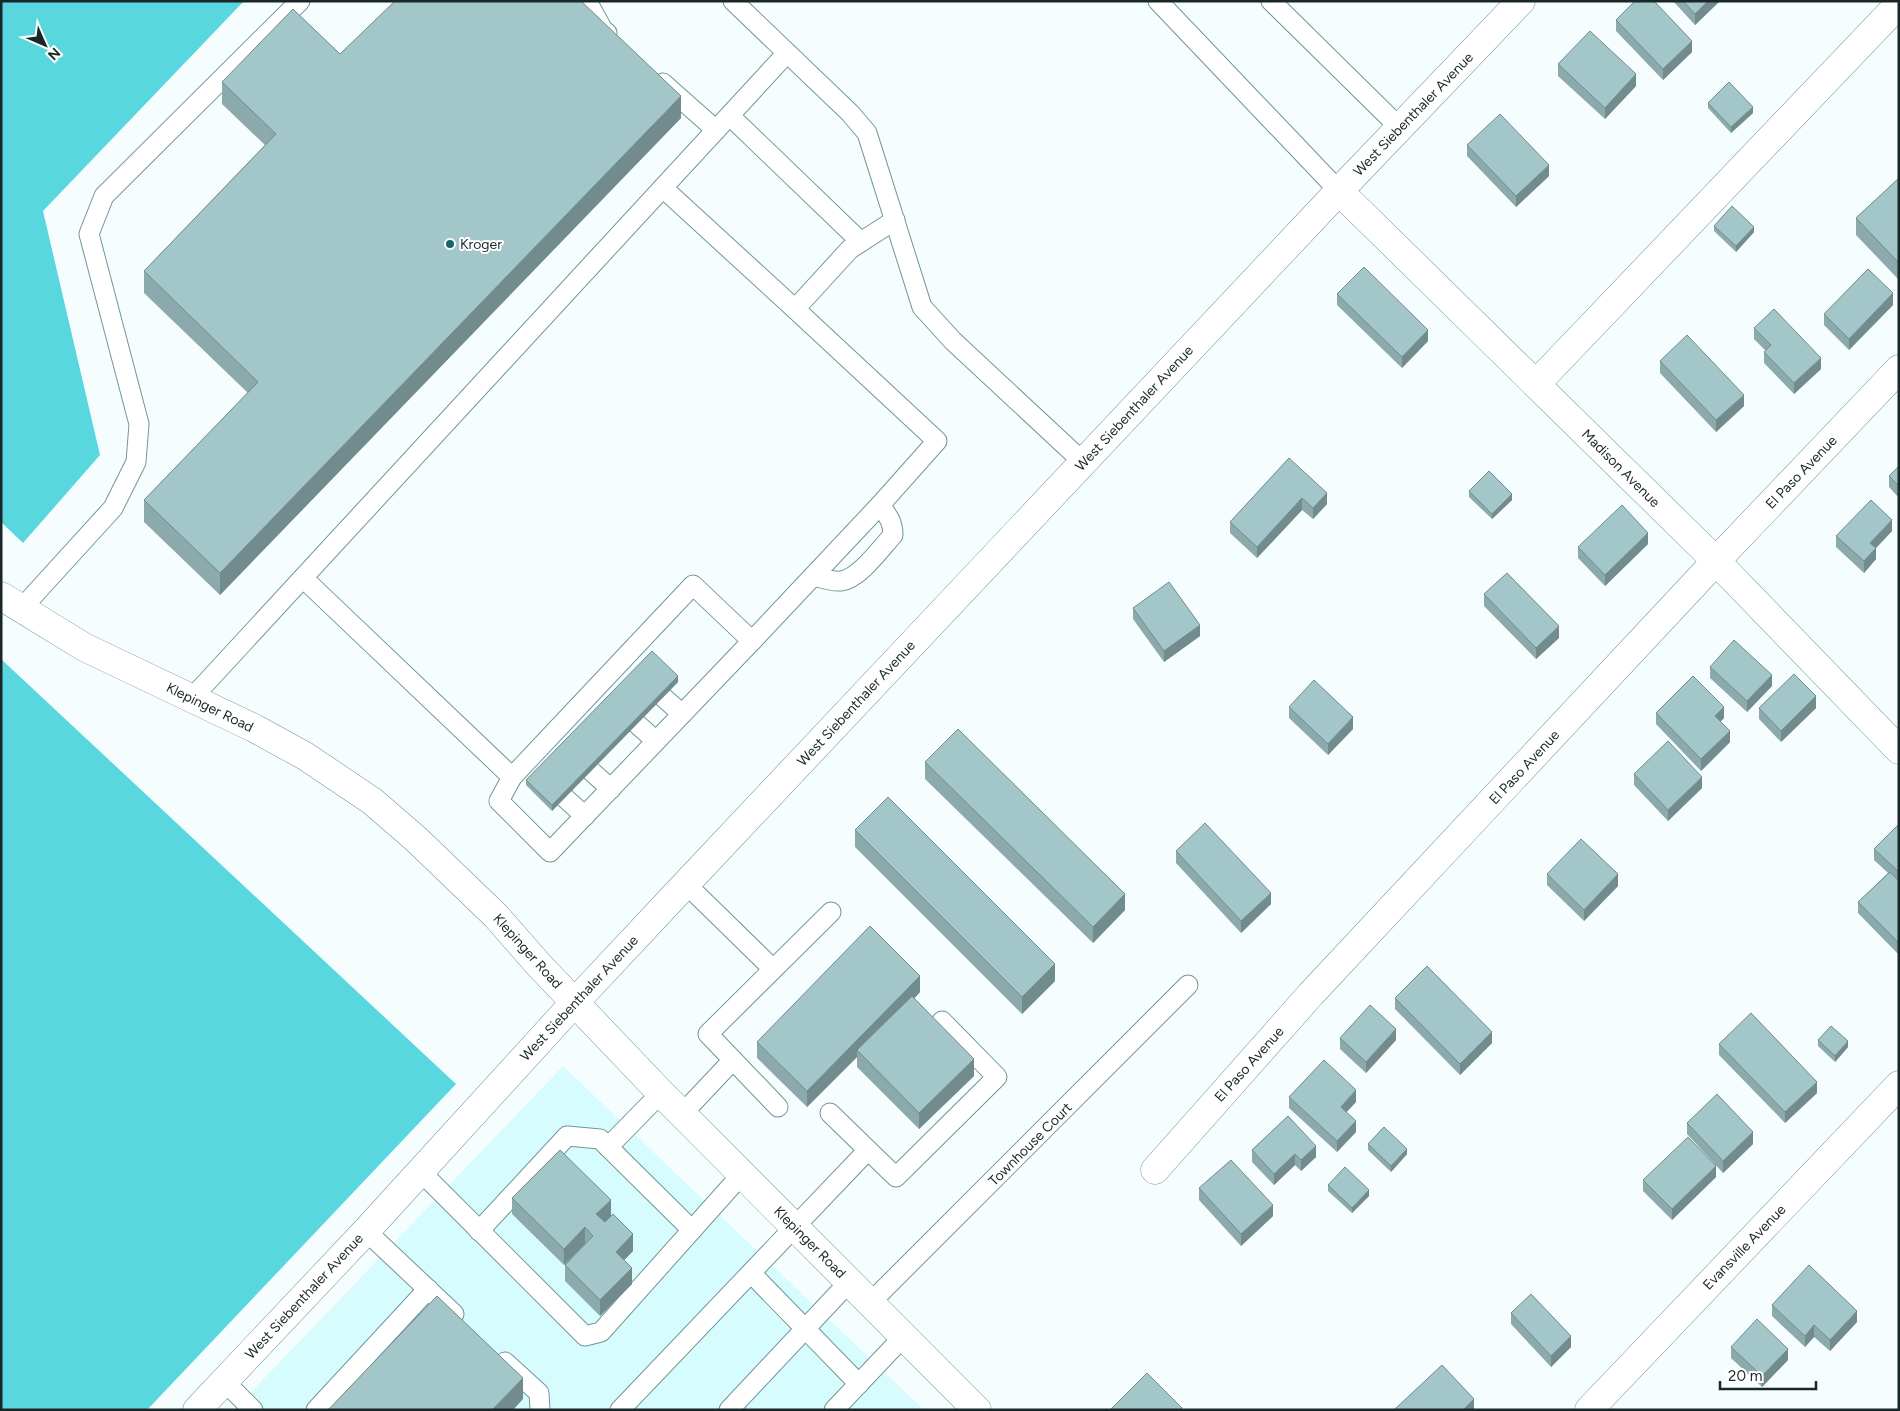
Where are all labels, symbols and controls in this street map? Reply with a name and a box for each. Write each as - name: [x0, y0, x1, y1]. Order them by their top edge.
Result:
- north arrow: [20, 20, 70, 70]
- text: N: [44, 44, 64, 64]
- street label: West Siebenthaler Avenue: [1350, 49, 1477, 180]
- place label: Kroger: [460, 236, 502, 253]
- marker: Kroger: [444, 238, 456, 250]
- street label: West Siebenthaler Avenue: [1072, 342, 1197, 475]
- street label: Madison Avenue: [1578, 426, 1664, 511]
- street label: El Paso Avenue: [1762, 432, 1841, 513]
- street label: West Siebenthaler Avenue: [794, 637, 919, 770]
- street label: Klepinger Road: [163, 679, 256, 736]
- street label: El Paso Avenue: [1486, 726, 1563, 808]
- street label: Klepinger Road: [490, 910, 566, 992]
- street label: West Siebenthaler Avenue: [517, 932, 642, 1065]
- street label: El Paso Avenue: [1211, 1023, 1288, 1105]
- street label: Townhouse Court: [985, 1099, 1076, 1190]
- street label: Evansville Avenue: [1699, 1201, 1790, 1294]
- street label: Klepinger Road: [770, 1203, 849, 1282]
- street label: West Siebenthaler Avenue: [242, 1230, 367, 1363]
- scale bar: [1720, 1358, 1816, 1390]
- text: 20 m: [1728, 1367, 1762, 1385]

